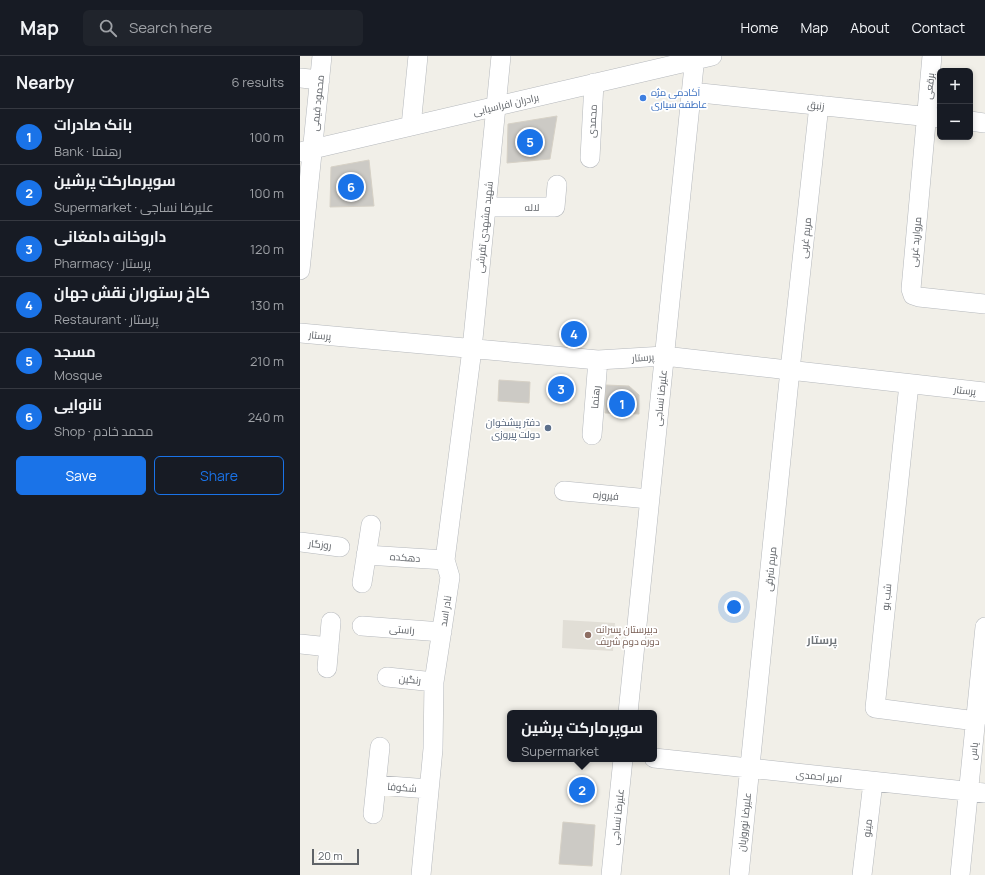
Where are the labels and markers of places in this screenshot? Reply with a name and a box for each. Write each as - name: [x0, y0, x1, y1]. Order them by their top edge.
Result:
- place label: آکادمی مژه عاطفه سیاری: [651, 85, 707, 111]
- marker: آکادمی مژه عاطفه سیاری: [638, 93, 648, 103]
- pin: 5: [517, 127, 543, 157]
- pin: 6: [338, 172, 364, 202]
- pin: 4: [561, 319, 587, 349]
- pin: 3: [548, 374, 574, 404]
- pin: 1: [609, 389, 635, 419]
- place label: دفتر پیشخوان دولت پیروزی: [486, 415, 540, 441]
- marker: دفتر پیشخوان دولت پیروزی: [543, 423, 553, 433]
- place label: دبیرستان پسرانه دوره دوم شریف: [596, 622, 660, 649]
- marker: دبیرستان پسرانه دوره دوم شریف: [583, 630, 593, 640]
- pin: 2: [569, 775, 595, 805]

